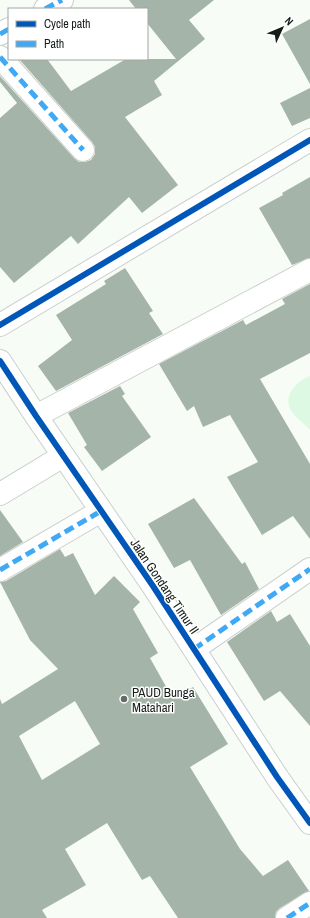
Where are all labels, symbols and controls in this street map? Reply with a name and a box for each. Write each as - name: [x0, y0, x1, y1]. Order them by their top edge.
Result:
- legend: [8, 8, 148, 60]
- north arrow: [262, 8, 302, 48]
- text: N: [282, 14, 296, 28]
- text: Cycle path: [44, 16, 91, 32]
- text: Path: [44, 36, 64, 52]
- street label: Jalan Gondang Timur II: [126, 535, 203, 637]
- place label: PAUD Bunga Matahari: [132, 684, 195, 716]
- marker: PAUD Bunga Matahari: [119, 694, 129, 704]

